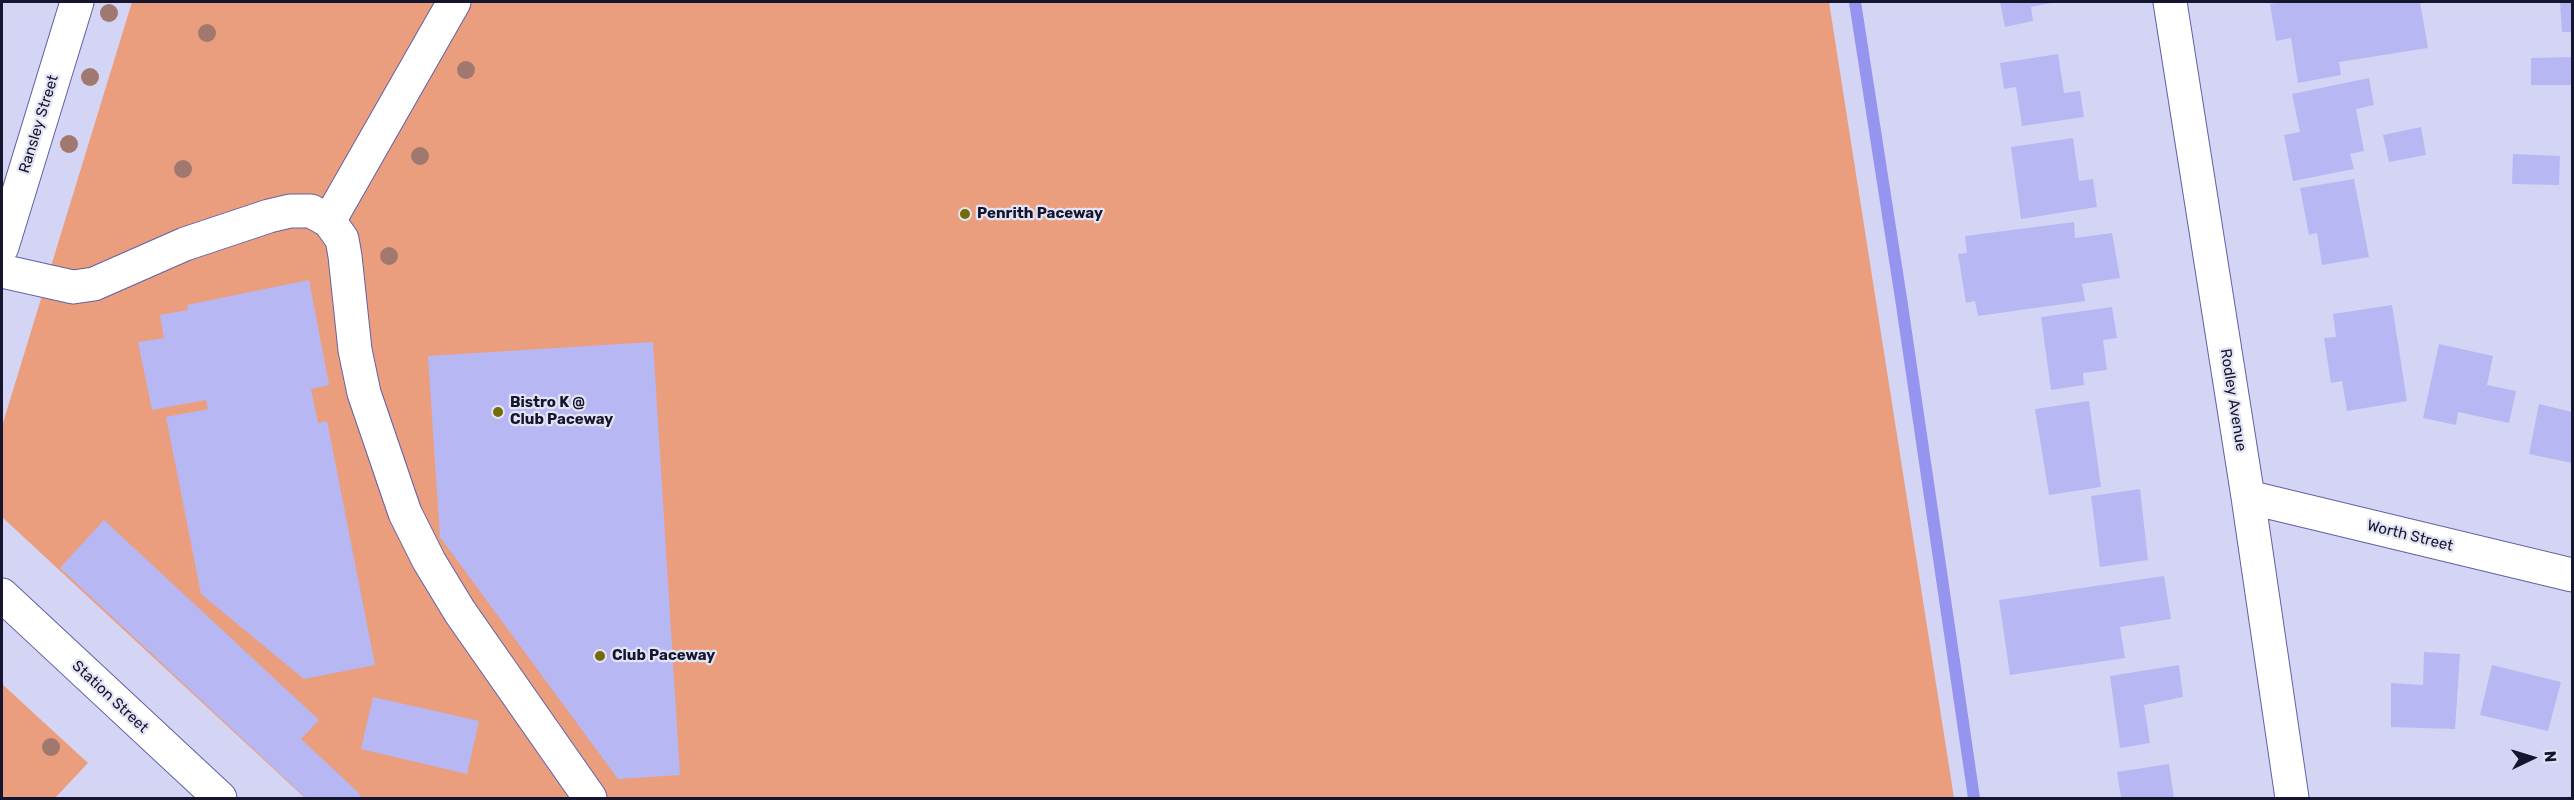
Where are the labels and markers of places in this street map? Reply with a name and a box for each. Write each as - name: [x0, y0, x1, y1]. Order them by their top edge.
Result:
- place label: Penrith Paceway: [977, 205, 1103, 223]
- marker: Penrith Paceway: [958, 207, 972, 221]
- place label: Bistro K @ Club Paceway: [510, 394, 613, 429]
- marker: Bistro K @ Club Paceway: [491, 405, 505, 419]
- place label: Club Paceway: [612, 647, 715, 665]
- marker: Club Paceway: [593, 649, 607, 663]

